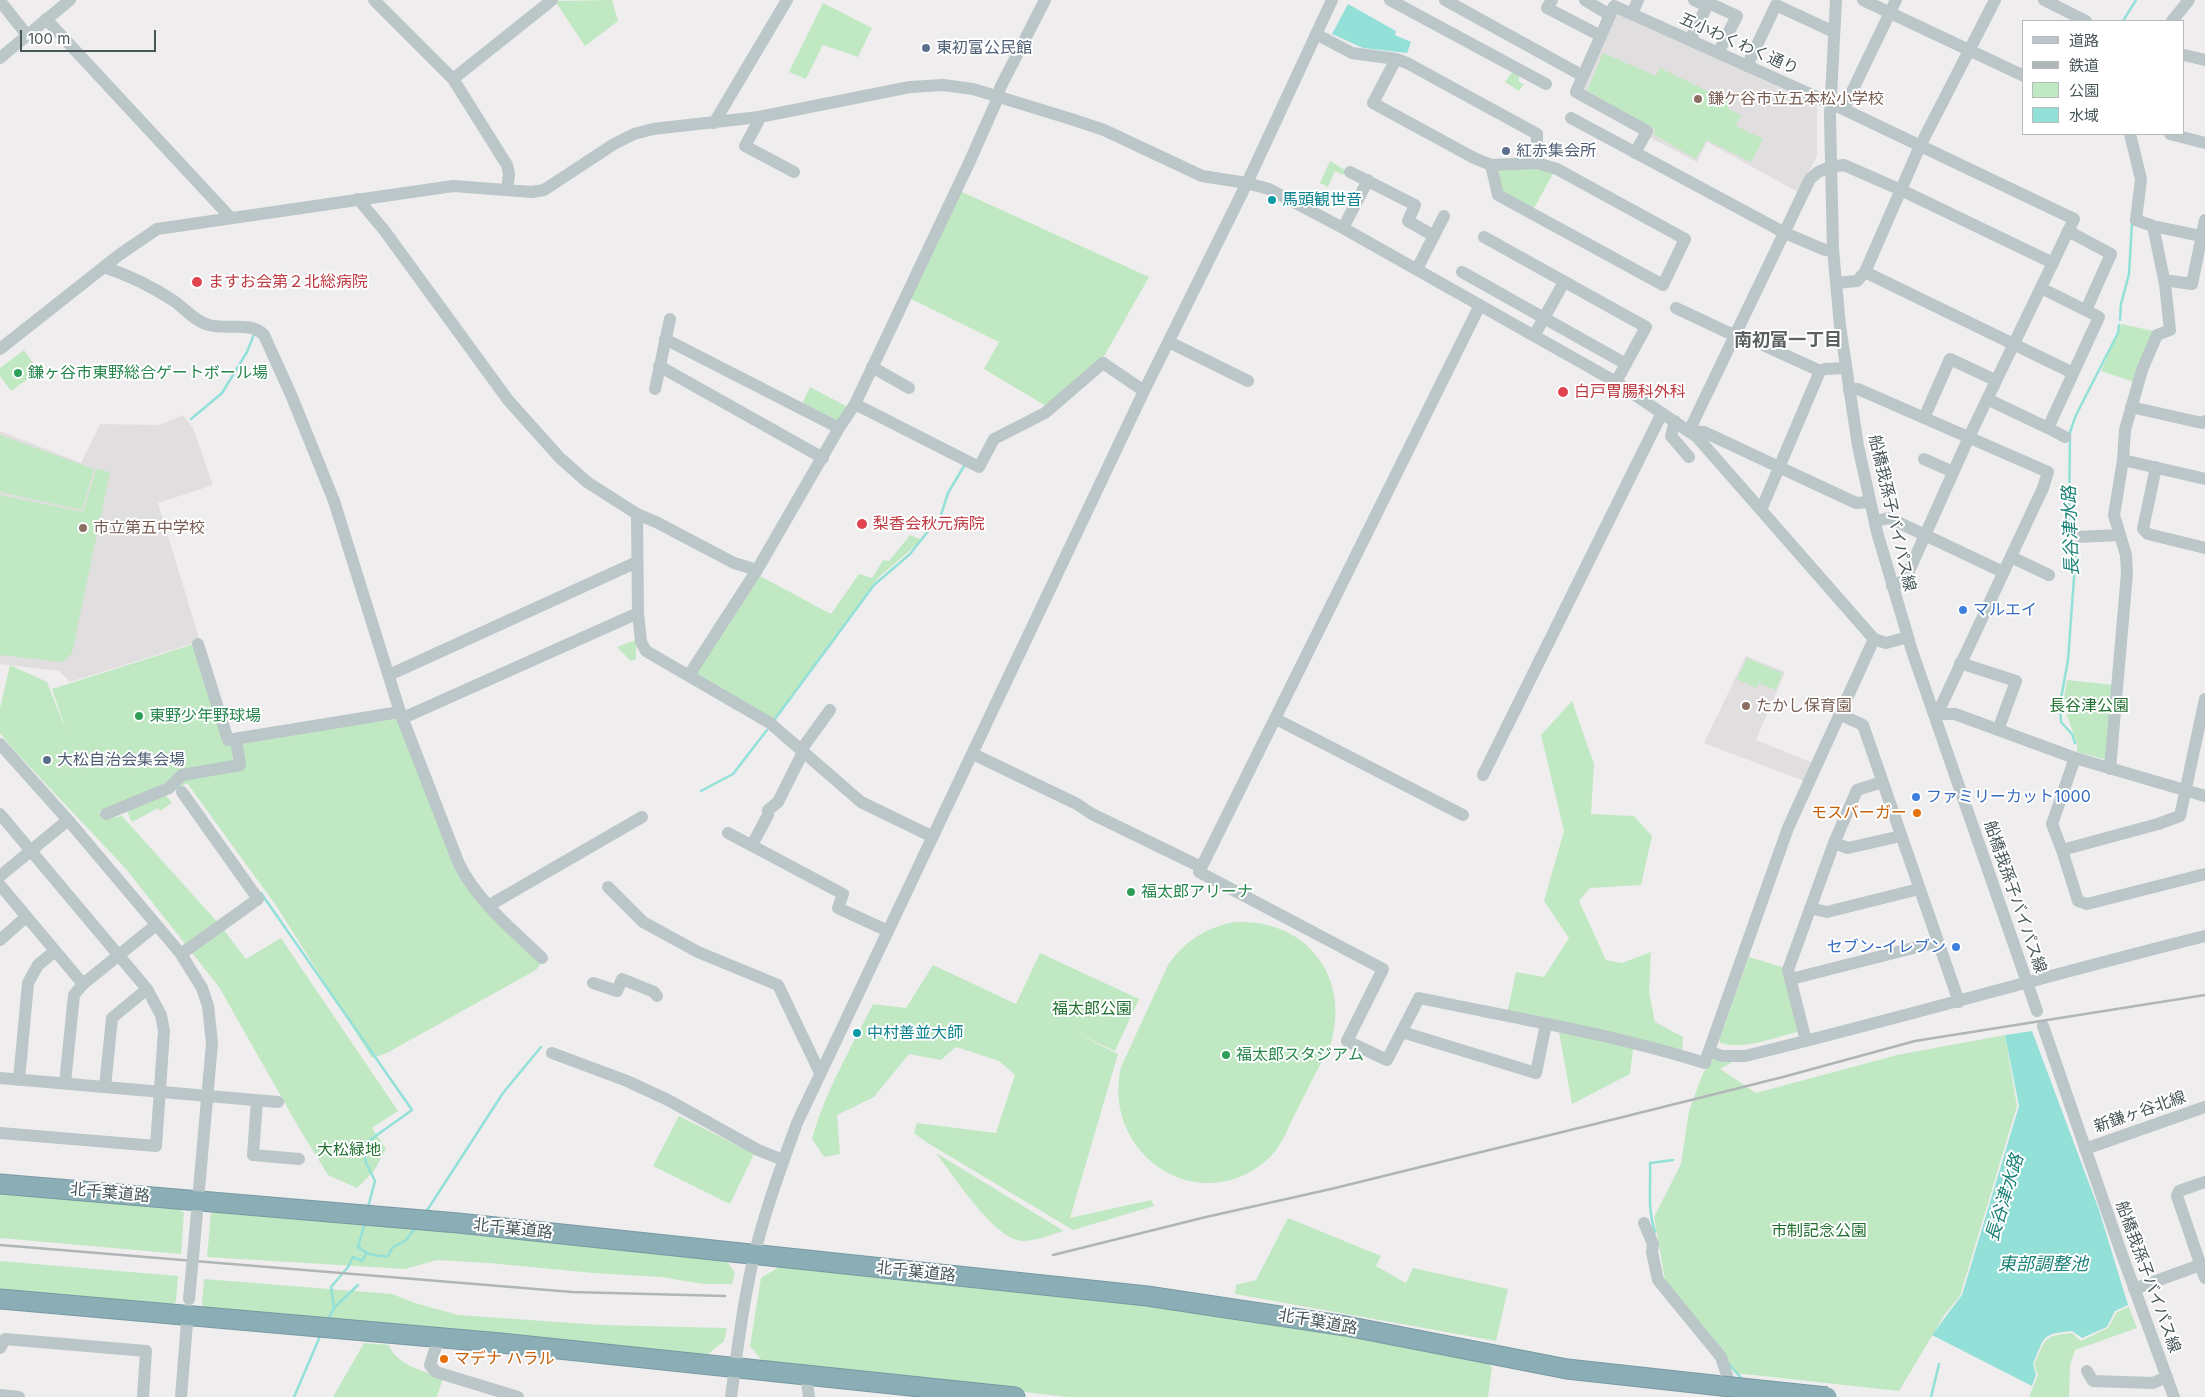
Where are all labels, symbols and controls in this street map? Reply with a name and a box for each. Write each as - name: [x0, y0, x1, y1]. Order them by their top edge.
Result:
- street label: 五小わくわく通り: [1677, 9, 1801, 79]
- scale bar: [22, 20, 159, 52]
- legend: [2022, 20, 2185, 135]
- text: 100 m: [28, 29, 70, 48]
- text: 道路: [2069, 31, 2099, 50]
- place label: 東初富公民館: [936, 38, 1032, 58]
- marker: 東初富公民館: [920, 42, 932, 54]
- text: 鉄道: [2069, 56, 2099, 75]
- text: 公園: [2069, 81, 2099, 100]
- place label: 鎌ケ谷市立五本松小学校: [1708, 89, 1884, 109]
- marker: 鎌ケ谷市立五本松小学校: [1692, 93, 1704, 105]
- text: 水域: [2069, 106, 2099, 125]
- place label: 紅赤集会所: [1516, 141, 1596, 161]
- marker: 紅赤集会所: [1500, 145, 1512, 157]
- place label: 馬頭観世音: [1282, 190, 1362, 210]
- marker: 馬頭観世音: [1266, 194, 1278, 206]
- place label: ますお会第２北総病院: [208, 272, 368, 292]
- marker: ますお会第２北総病院: [190, 275, 204, 289]
- district label: 南初富一丁目: [1734, 330, 1842, 352]
- place label: 鎌ヶ谷市東野総合ゲートボール場: [28, 363, 268, 383]
- marker: 鎌ヶ谷市東野総合ゲートボール場: [12, 367, 24, 379]
- place label: 白戸胃腸科外科: [1574, 382, 1686, 402]
- marker: 白戸胃腸科外科: [1556, 385, 1570, 399]
- street label: 船橋我孫子バイパス線: [1865, 433, 1919, 593]
- water label: 長谷津水路: [2059, 486, 2083, 576]
- place label: 梨香会秋元病院: [873, 514, 985, 534]
- marker: 梨香会秋元病院: [855, 517, 869, 531]
- place label: 市立第五中学校: [93, 518, 205, 538]
- marker: 市立第五中学校: [77, 522, 89, 534]
- place label: マルエイ: [1973, 600, 2037, 620]
- marker: マルエイ: [1957, 604, 1969, 616]
- place label: たかし保育園: [1756, 696, 1852, 716]
- park label: 長谷津公園: [2049, 696, 2129, 716]
- marker: たかし保育園: [1740, 700, 1752, 712]
- place label: 東野少年野球場: [149, 706, 261, 726]
- marker: 東野少年野球場: [133, 710, 145, 722]
- place label: 大松自治会集会場: [57, 750, 185, 770]
- marker: 大松自治会集会場: [41, 754, 53, 766]
- place label: ファミリーカット1000: [1926, 787, 2091, 807]
- marker: ファミリーカット1000: [1910, 791, 1922, 803]
- place label: モスバーガー: [1811, 803, 1907, 823]
- marker: モスバーガー: [1911, 807, 1923, 819]
- street label: 船橋我孫子バイパス線: [1980, 818, 2050, 976]
- place label: 福太郎アリーナ: [1141, 882, 1253, 902]
- marker: 福太郎アリーナ: [1125, 886, 1137, 898]
- place label: セブン-イレブン: [1827, 937, 1946, 957]
- marker: セブン-イレブン: [1950, 941, 1962, 953]
- park label: 福太郎公園: [1052, 999, 1132, 1019]
- place label: 中村善並大師: [867, 1023, 963, 1043]
- marker: 中村善並大師: [851, 1027, 863, 1039]
- place label: 福太郎スタジアム: [1236, 1045, 1364, 1065]
- marker: 福太郎スタジアム: [1220, 1049, 1232, 1061]
- street label: 新鎌ヶ谷北線: [2091, 1087, 2189, 1137]
- park label: 大松緑地: [317, 1140, 381, 1160]
- water label: 長谷津水路: [1982, 1152, 2028, 1244]
- street label: 北千葉道路: [69, 1180, 151, 1206]
- street label: 船橋我孫子バイパス線: [2112, 1199, 2184, 1355]
- street label: 北千葉道路: [472, 1215, 554, 1243]
- park label: 市制記念公園: [1771, 1221, 1867, 1241]
- water label: 東部調整池: [1998, 1254, 2088, 1276]
- street label: 北千葉道路: [875, 1258, 957, 1286]
- street label: 北千葉道路: [1277, 1306, 1359, 1338]
- place label: マデナ ハラル: [454, 1349, 554, 1369]
- marker: マデナ ハラル: [438, 1353, 450, 1365]

